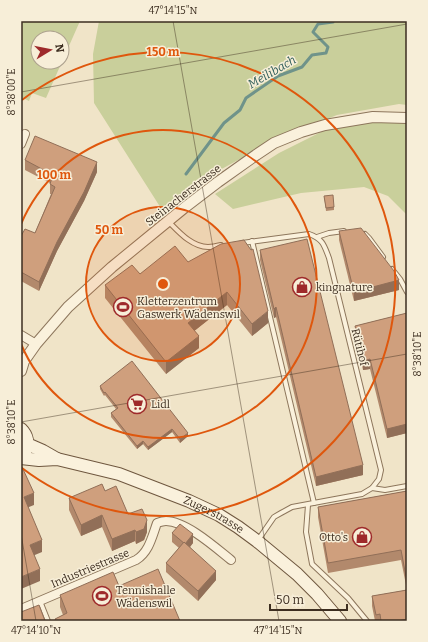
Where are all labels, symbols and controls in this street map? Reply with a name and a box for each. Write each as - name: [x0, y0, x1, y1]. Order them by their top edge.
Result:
- text: 47°14'15"N: [149, 5, 198, 17]
- north arrow: [30, 30, 70, 70]
- text: N: [52, 43, 67, 54]
- text: 150 m: [147, 45, 180, 59]
- water label: Meilibach: [246, 53, 298, 91]
- text: 8°38'00"E: [6, 68, 18, 116]
- street label: Steinacherstrasse: [143, 162, 224, 229]
- text: 100 m: [37, 168, 72, 182]
- text: 50 m: [95, 223, 123, 237]
- shop icon: kingnature: [291, 276, 313, 298]
- centre of rings: [156, 277, 170, 291]
- place label: kingnature: [316, 281, 373, 294]
- place label: Kletterzentrum Gaswerk Wädenswil: [137, 295, 240, 321]
- sports icon: Kletterzentrum Gaswerk Wädenswil: [112, 296, 134, 318]
- street label: Rütihof: [349, 327, 371, 368]
- text: 8°38'10"E: [412, 332, 424, 376]
- supermarket icon: Lidl: [126, 393, 148, 415]
- place label: Lidl: [151, 398, 170, 411]
- text: 8°38'10"E: [6, 400, 18, 444]
- street label: Zugerstrasse: [182, 494, 246, 536]
- shop icon: Otto's: [351, 526, 373, 548]
- place label: Otto's: [319, 531, 348, 544]
- street label: Industriestrasse: [49, 546, 131, 591]
- place label: Tennishalle Wädenswil: [116, 584, 176, 610]
- sports icon: Tennishalle Wädenswil: [91, 585, 113, 607]
- scale bar: [270, 586, 347, 612]
- text: 50 m: [276, 593, 305, 607]
- text: 47°14'10"N: [11, 625, 61, 637]
- text: 47°14'15"N: [254, 625, 303, 637]

